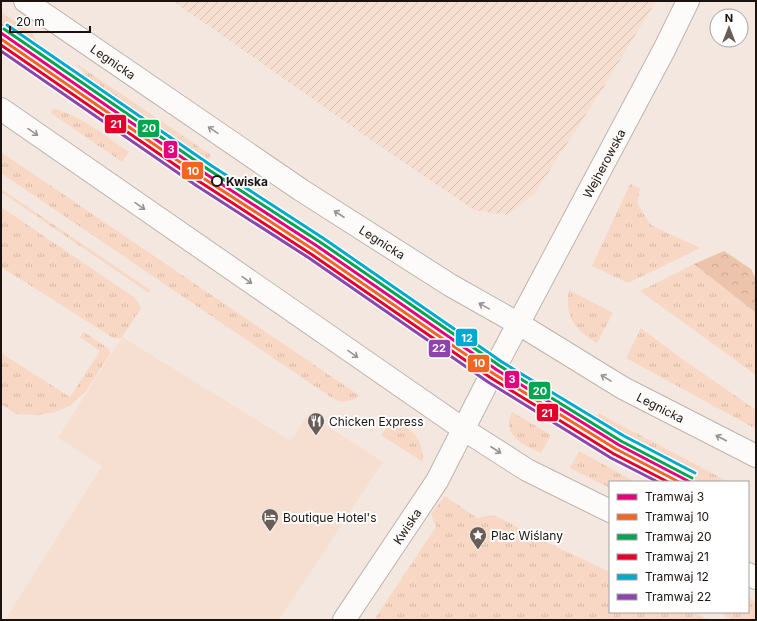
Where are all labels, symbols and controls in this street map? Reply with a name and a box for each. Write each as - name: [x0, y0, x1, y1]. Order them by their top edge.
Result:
- scale bar: [10, 8, 90, 34]
- north arrow: [709, 8, 749, 48]
- text: N: [725, 11, 733, 25]
- text: 20 m: [16, 14, 45, 29]
- street label: Legnicka: [88, 41, 139, 82]
- line badge: 21: [104, 114, 127, 134]
- text: 21: [110, 117, 122, 131]
- line badge: 20: [137, 119, 160, 138]
- text: 20: [142, 121, 156, 135]
- one-way arrow: [207, 126, 218, 134]
- street label: Wejherowska: [579, 126, 628, 200]
- one-way arrow: [27, 128, 38, 136]
- line badge: 3: [163, 140, 178, 159]
- text: 3: [167, 142, 175, 156]
- line badge: 10: [181, 161, 204, 180]
- text: 10: [187, 164, 199, 178]
- place label: Kwiska: [226, 174, 268, 189]
- marker: Kwiska: [211, 175, 223, 187]
- one-way arrow: [134, 202, 145, 210]
- one-way arrow: [334, 210, 345, 218]
- street label: Legnicka: [357, 222, 408, 262]
- one-way arrow: [241, 276, 252, 284]
- one-way arrow: [478, 301, 490, 309]
- line badge: 12: [455, 328, 478, 347]
- text: 12: [461, 331, 473, 345]
- line badge: 22: [428, 339, 451, 358]
- text: 22: [432, 341, 446, 355]
- one-way arrow: [348, 350, 359, 358]
- line badge: 10: [467, 354, 490, 373]
- text: 10: [473, 356, 485, 370]
- line badge: 3: [504, 370, 520, 389]
- text: 3: [508, 372, 516, 386]
- one-way arrow: [601, 374, 612, 382]
- line badge: 20: [528, 381, 551, 400]
- text: 20: [533, 384, 547, 398]
- street label: Legnicka: [634, 389, 687, 426]
- line badge: 21: [536, 403, 559, 422]
- text: 21: [541, 406, 553, 420]
- restaurant icon: Chicken Express: [306, 411, 326, 436]
- place label: Chicken Express: [329, 414, 424, 429]
- one-way arrow: [715, 434, 727, 441]
- one-way arrow: [490, 447, 502, 455]
- legend: [609, 481, 749, 613]
- text: Tramwaj 3: [645, 489, 704, 504]
- street label: Kwiska: [390, 505, 424, 547]
- hotel icon: Boutique Hotel's: [260, 507, 280, 532]
- text: Tramwaj 10: [645, 509, 709, 524]
- place label: Boutique Hotel's: [283, 510, 377, 525]
- place icon: Plac Wiślany: [468, 525, 488, 550]
- place label: Plac Wiślany: [491, 528, 563, 543]
- text: Tramwaj 20: [645, 529, 712, 544]
- text: Tramwaj 21: [645, 549, 709, 564]
- text: Tramwaj 12: [645, 569, 709, 584]
- text: Tramwaj 22: [645, 589, 711, 604]

